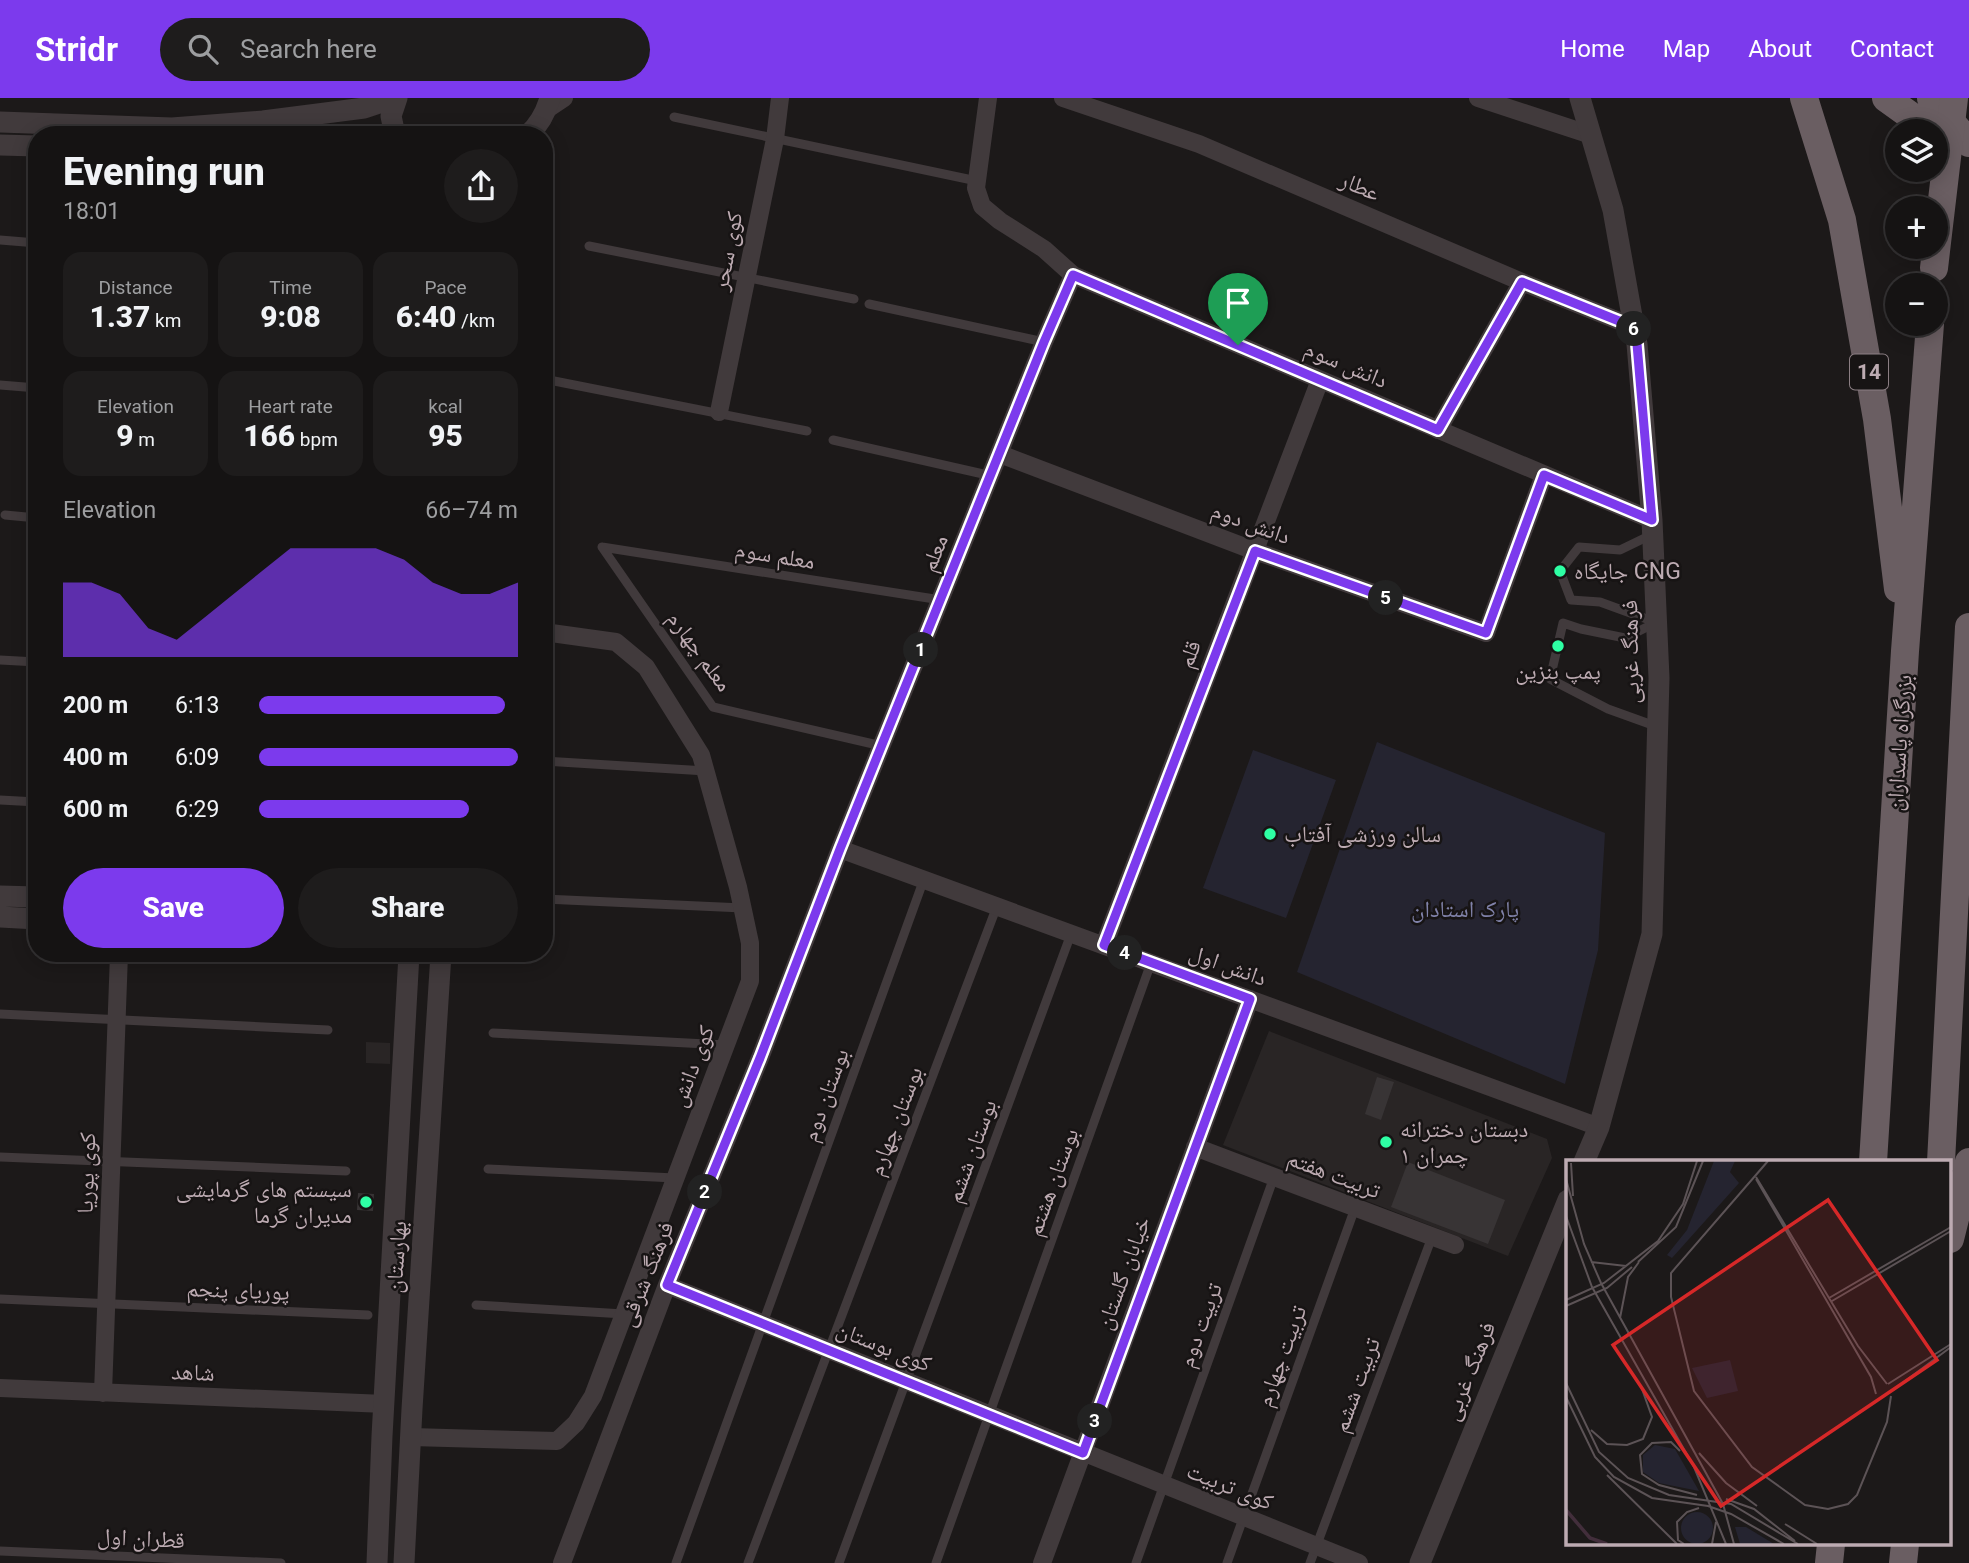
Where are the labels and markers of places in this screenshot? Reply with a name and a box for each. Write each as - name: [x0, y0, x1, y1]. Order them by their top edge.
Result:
- pin: [1208, 273, 1268, 345]
- pin: 6: [1616, 312, 1652, 346]
- place label: جایگاه CNG: [1574, 558, 1681, 585]
- marker: جایگاه CNG: [1552, 563, 1568, 579]
- pin: 5: [1368, 580, 1404, 616]
- pin: 1: [904, 632, 939, 668]
- marker: پمپ بنزین: [1550, 638, 1566, 654]
- place label: پمپ بنزین: [1515, 658, 1601, 685]
- place label: سالن ورزشی آفتاب: [1284, 821, 1441, 848]
- marker: سالن ورزشی آفتاب: [1262, 826, 1278, 842]
- pin: 4: [1108, 936, 1142, 970]
- place label: دبستان دخترانه چمران ۱: [1400, 1116, 1528, 1169]
- marker: دبستان دخترانه چمران ۱: [1378, 1134, 1394, 1150]
- pin: 2: [688, 1174, 722, 1210]
- place label: سیستم های گرمایشی مدیران گرما: [176, 1176, 352, 1229]
- marker: سیستم های گرمایشی مدیران گرما: [358, 1194, 374, 1210]
- pin: 3: [1078, 1404, 1112, 1438]

